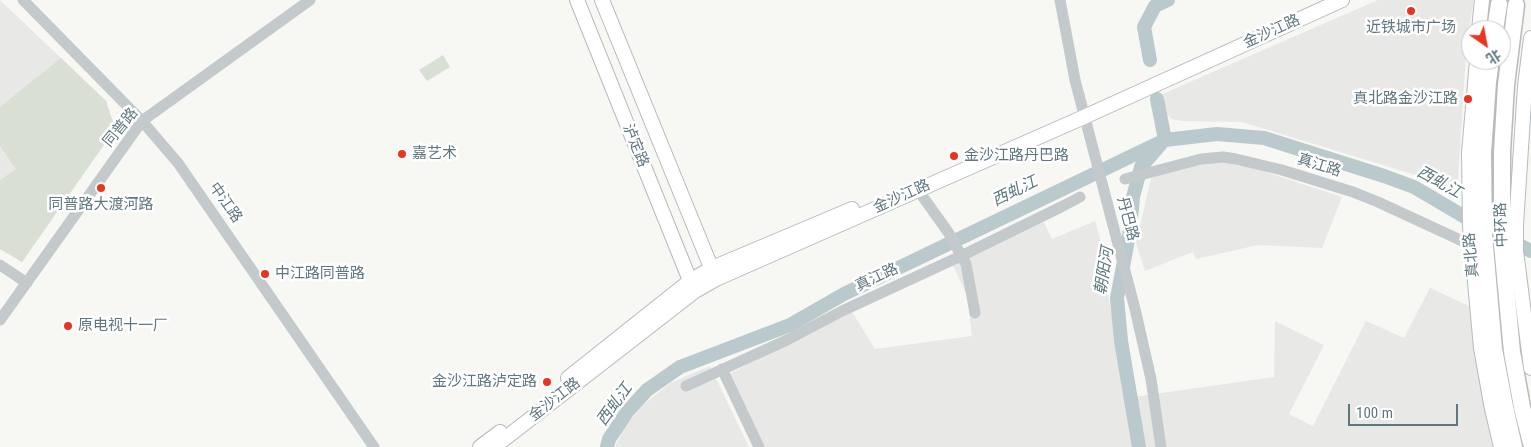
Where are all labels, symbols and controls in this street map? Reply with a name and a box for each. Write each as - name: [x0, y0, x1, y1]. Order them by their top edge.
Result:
- marker: 近铁城市广场: [1405, 5, 1417, 17]
- street label: 金沙江路: [1241, 12, 1303, 52]
- place label: 近铁城市广场: [1366, 19, 1456, 37]
- north arrow: [1461, 20, 1511, 70]
- text: 北: [1483, 46, 1504, 67]
- place label: 真北路金沙江路: [1353, 90, 1458, 108]
- marker: 真北路金沙江路: [1462, 93, 1474, 105]
- street label: 同普路: [100, 105, 142, 151]
- street label: 泸定路: [618, 122, 652, 170]
- place label: 嘉艺术: [412, 145, 457, 163]
- place label: 金沙江路丹巴路: [964, 147, 1069, 165]
- marker: 嘉艺术: [396, 148, 408, 160]
- marker: 金沙江路丹巴路: [948, 150, 960, 162]
- street label: 真江路: [1295, 151, 1343, 181]
- water label: 西虬江: [1413, 163, 1465, 203]
- water label: 西虬江: [989, 173, 1041, 211]
- street label: 金沙江路: [871, 177, 933, 217]
- street label: 中江路: [205, 179, 245, 227]
- marker: 同普路大渡河路: [95, 182, 107, 194]
- street label: 丹巴路: [1112, 195, 1142, 243]
- place label: 同普路大渡河路: [49, 196, 153, 214]
- street label: 中环路: [1492, 202, 1512, 248]
- street label: 真北路: [1461, 232, 1483, 278]
- water label: 朝阳河: [1092, 246, 1118, 296]
- street label: 真江路: [853, 260, 901, 296]
- place label: 中江路同普路: [275, 265, 365, 283]
- marker: 中江路同普路: [259, 268, 271, 280]
- place label: 原电视十一厂: [78, 317, 168, 335]
- marker: 原电视十一厂: [62, 320, 74, 332]
- place label: 金沙江路泸定路: [432, 373, 537, 391]
- street label: 金沙江路: [526, 374, 584, 426]
- marker: 金沙江路泸定路: [541, 376, 553, 388]
- water label: 西虬江: [593, 380, 637, 430]
- scale bar: [1351, 394, 1461, 426]
- text: 100 m: [1356, 404, 1393, 422]

